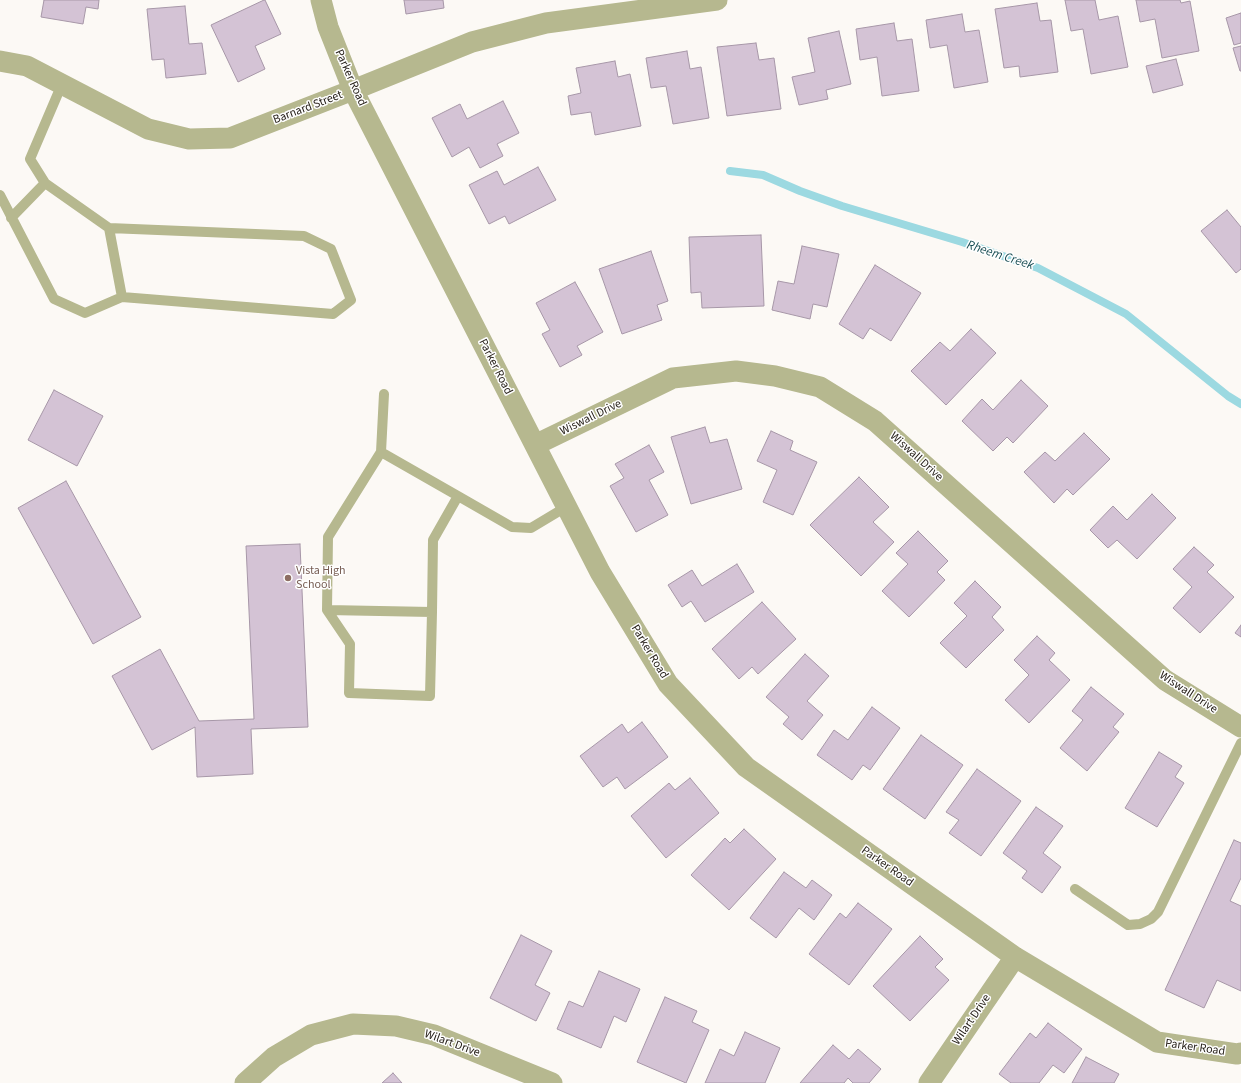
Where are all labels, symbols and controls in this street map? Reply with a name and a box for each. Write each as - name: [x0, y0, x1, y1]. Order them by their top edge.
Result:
- street label: Parker Road: [331, 47, 369, 109]
- street label: Barnard Street: [271, 88, 345, 128]
- water label: Rheem Creek: [964, 238, 1036, 274]
- street label: Parker Road: [475, 337, 515, 397]
- street label: Wiswall Drive: [558, 397, 624, 439]
- street label: Wiswall Drive: [886, 429, 946, 485]
- place label: Vista High School: [296, 564, 346, 592]
- marker: Vista High School: [283, 573, 293, 583]
- street label: Parker Road: [627, 622, 671, 682]
- street label: Wiswall Drive: [1156, 669, 1220, 717]
- street label: Parker Road: [858, 844, 916, 890]
- street label: Wilart Drive: [950, 992, 994, 1048]
- street label: Wilart Drive: [422, 1027, 482, 1061]
- street label: Parker Road: [1164, 1037, 1226, 1059]

